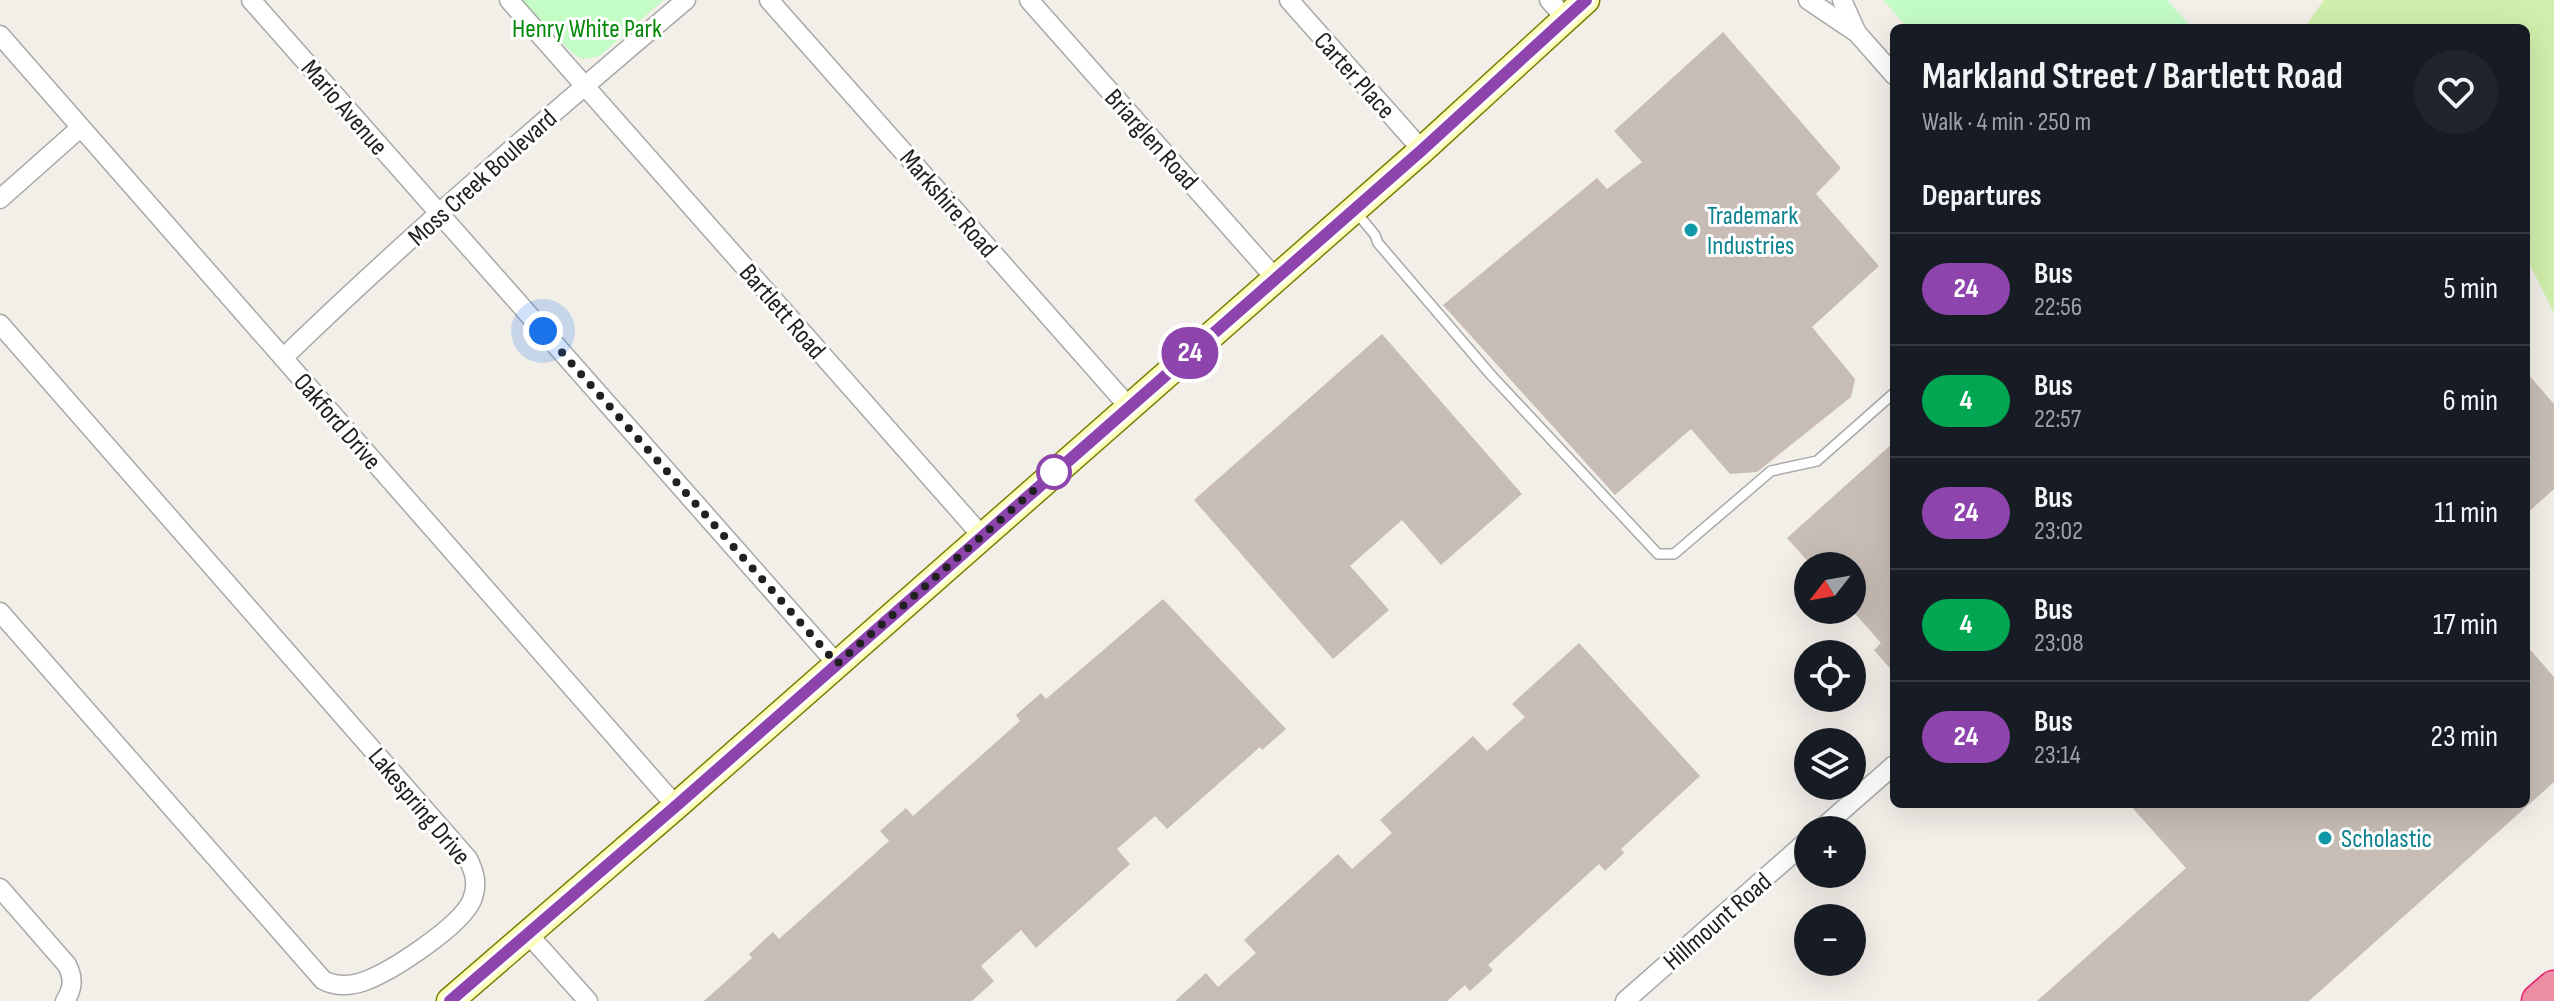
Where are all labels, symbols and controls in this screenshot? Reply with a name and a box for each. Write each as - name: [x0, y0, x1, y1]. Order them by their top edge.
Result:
- park label: Henry White Park: [512, 14, 662, 45]
- street label: Carter Place: [1307, 26, 1401, 126]
- button: heart: [2414, 50, 2498, 134]
- street label: Mario Avenue: [294, 54, 394, 162]
- text: Markland Street / Bartlett Road: [1922, 54, 2343, 99]
- street label: Briarglen Road: [1098, 83, 1204, 197]
- street label: Moss Creek Boulevard: [402, 103, 564, 253]
- text: Walk · 4 min · 250 m: [1922, 107, 2091, 138]
- street label: Markshire Road: [893, 144, 1003, 264]
- text: Departures: [1922, 178, 2042, 214]
- place label: Trademark Industries: [1707, 201, 1798, 262]
- marker: Trademark Industries: [1682, 221, 1700, 239]
- text: Bus: [2034, 256, 2073, 292]
- street label: Bartlett Road: [732, 258, 832, 366]
- text: 5 min: [2444, 271, 2498, 307]
- text: 24: [1953, 272, 1979, 305]
- text: 22:56: [2034, 292, 2082, 323]
- your location: [523, 311, 563, 351]
- line badge: 24: [1154, 327, 1226, 379]
- text: 24: [1177, 336, 1203, 369]
- street label: Oakford Drive: [287, 367, 387, 477]
- text: Bus: [2034, 368, 2073, 404]
- text: 6 min: [2442, 383, 2498, 419]
- text: 4: [1959, 384, 1973, 417]
- text: 22:57: [2034, 404, 2081, 435]
- unlabelled marker: [1037, 455, 1071, 489]
- text: Bus: [2034, 480, 2073, 516]
- text: 11 min: [2435, 495, 2498, 531]
- text: 24: [1953, 496, 1979, 529]
- text: 23:02: [2034, 516, 2083, 547]
- north arrow: [1794, 552, 1866, 624]
- map controls: [1794, 552, 1866, 976]
- text: Bus: [2034, 592, 2073, 628]
- text: 17 min: [2433, 607, 2498, 643]
- text: 4: [1959, 608, 1973, 641]
- text: 23:08: [2034, 628, 2084, 659]
- button: locate: [1794, 640, 1866, 712]
- text: Bus: [2034, 704, 2073, 740]
- text: 23 min: [2431, 719, 2498, 755]
- text: 24: [1953, 720, 1979, 753]
- button: layers: [1794, 728, 1866, 800]
- text: 23:14: [2034, 740, 2081, 771]
- street label: Lakespring Drive: [361, 742, 477, 872]
- button: +: [1794, 816, 1866, 888]
- place label: Scholastic: [2341, 824, 2432, 855]
- marker: Scholastic: [2316, 829, 2334, 847]
- street label: Hillmount Road: [1658, 867, 1778, 977]
- button: −: [1794, 904, 1866, 976]

